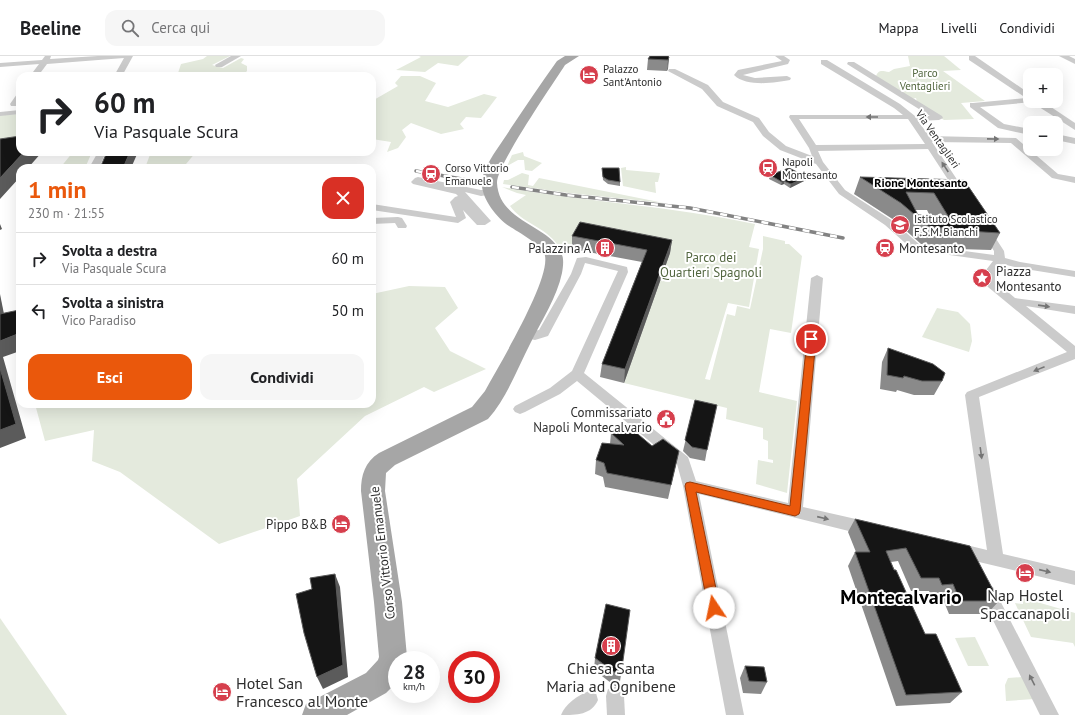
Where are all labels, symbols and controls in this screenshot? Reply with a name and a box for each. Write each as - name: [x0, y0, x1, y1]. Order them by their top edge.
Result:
- search box: [105, 10, 385, 46]
- text: Beeline: [20, 16, 81, 40]
- icon: search: [119, 17, 141, 39]
- text: Cerca qui: [151, 18, 210, 37]
- text: Mappa: [879, 19, 919, 37]
- text: Livelli: [941, 19, 977, 37]
- text: Condividi: [999, 19, 1055, 37]
- place label: Palazzo Sant'Antonio: [603, 62, 662, 89]
- hotel icon: Palazzo Sant'Antonio: [578, 64, 600, 86]
- park label: Parco Ventaglieri: [899, 66, 950, 93]
- map controls: [1023, 68, 1063, 156]
- button: +: [1023, 68, 1063, 108]
- text: 60 m: [94, 84, 155, 121]
- icon: right: [28, 88, 80, 140]
- street label: Via Ventaglieri: [912, 106, 963, 171]
- one-way arrow: [865, 114, 878, 120]
- button: −: [1023, 116, 1063, 156]
- text: Via Pasquale Scura: [94, 120, 239, 143]
- one-way arrow: [987, 136, 1000, 142]
- place label: Napoli Montesanto: [782, 155, 838, 182]
- station icon: Napoli Montesanto: [757, 157, 779, 179]
- place label: Corso Vittorio Emanuele: [445, 161, 509, 188]
- one-way arrow: [941, 161, 948, 173]
- station icon: Corso Vittorio Emanuele: [420, 163, 442, 185]
- text: 1 min: [28, 174, 87, 205]
- district label: Rione Montesanto: [874, 175, 968, 190]
- button: close: [322, 177, 364, 219]
- text: 230 m · 21:55: [28, 205, 105, 222]
- place label: Istituto Scolastico F.S.M. Bianchi: [914, 212, 998, 239]
- school or university icon: Istituto Scolastico F.S.M. Bianchi: [889, 214, 911, 236]
- building icon: Palazzina A: [594, 237, 616, 259]
- station icon: Montesanto: [874, 237, 896, 259]
- place label: Palazzina A: [528, 240, 591, 257]
- place label: Montesanto: [899, 240, 965, 257]
- text: Svolta a destra: [62, 241, 157, 260]
- icon: right: [28, 248, 50, 270]
- text: 60 m: [331, 249, 364, 268]
- park label: Parco dei Quartieri Spagnoli: [660, 249, 762, 281]
- text: Via Pasquale Scura: [62, 260, 166, 277]
- place label: Piazza Montesanto: [996, 263, 1062, 295]
- place icon: Piazza Montesanto: [971, 267, 993, 289]
- text: Svolta a sinistra: [62, 293, 164, 312]
- icon: left: [28, 300, 50, 322]
- text: 50 m: [331, 301, 364, 320]
- one-way arrow: [1038, 302, 1051, 309]
- text: Vico Paradiso: [62, 312, 136, 329]
- pin: [794, 322, 828, 356]
- icon: arrive: [800, 328, 822, 350]
- button: Esci: [28, 354, 192, 400]
- button: Condividi: [200, 354, 364, 400]
- one-way arrow: [1032, 366, 1044, 372]
- place label: Commissariato Napoli Montecalvario: [533, 404, 652, 436]
- public building icon: Commissariato Napoli Montecalvario: [655, 408, 677, 430]
- one-way arrow: [978, 447, 984, 459]
- street label: Corso Vittorio Emanuele: [366, 485, 399, 620]
- hotel icon: Pippo B&B: [330, 513, 352, 535]
- one-way arrow: [818, 515, 830, 521]
- place label: Pippo B&B: [266, 516, 327, 533]
- hotel icon: Nap Hostel Spaccanapoli: [1014, 562, 1036, 584]
- one-way arrow: [1039, 568, 1051, 574]
- district label: Montecalvario: [840, 584, 962, 610]
- place label: Nap Hostel Spaccanapoli: [980, 585, 1070, 623]
- position arrow: [693, 587, 735, 629]
- building icon: Chiesa Santa Maria ad Ognibene: [600, 635, 622, 657]
- speed limit sign: 30: [448, 651, 500, 703]
- place label: Chiesa Santa Maria ad Ognibene: [546, 658, 676, 696]
- text: 28: [403, 659, 425, 685]
- place label: Hotel San Francesco al Monte: [236, 673, 368, 711]
- one-way arrow: [1029, 675, 1035, 686]
- text: km/h: [403, 680, 425, 693]
- hotel icon: Hotel San Francesco al Monte: [211, 681, 233, 703]

